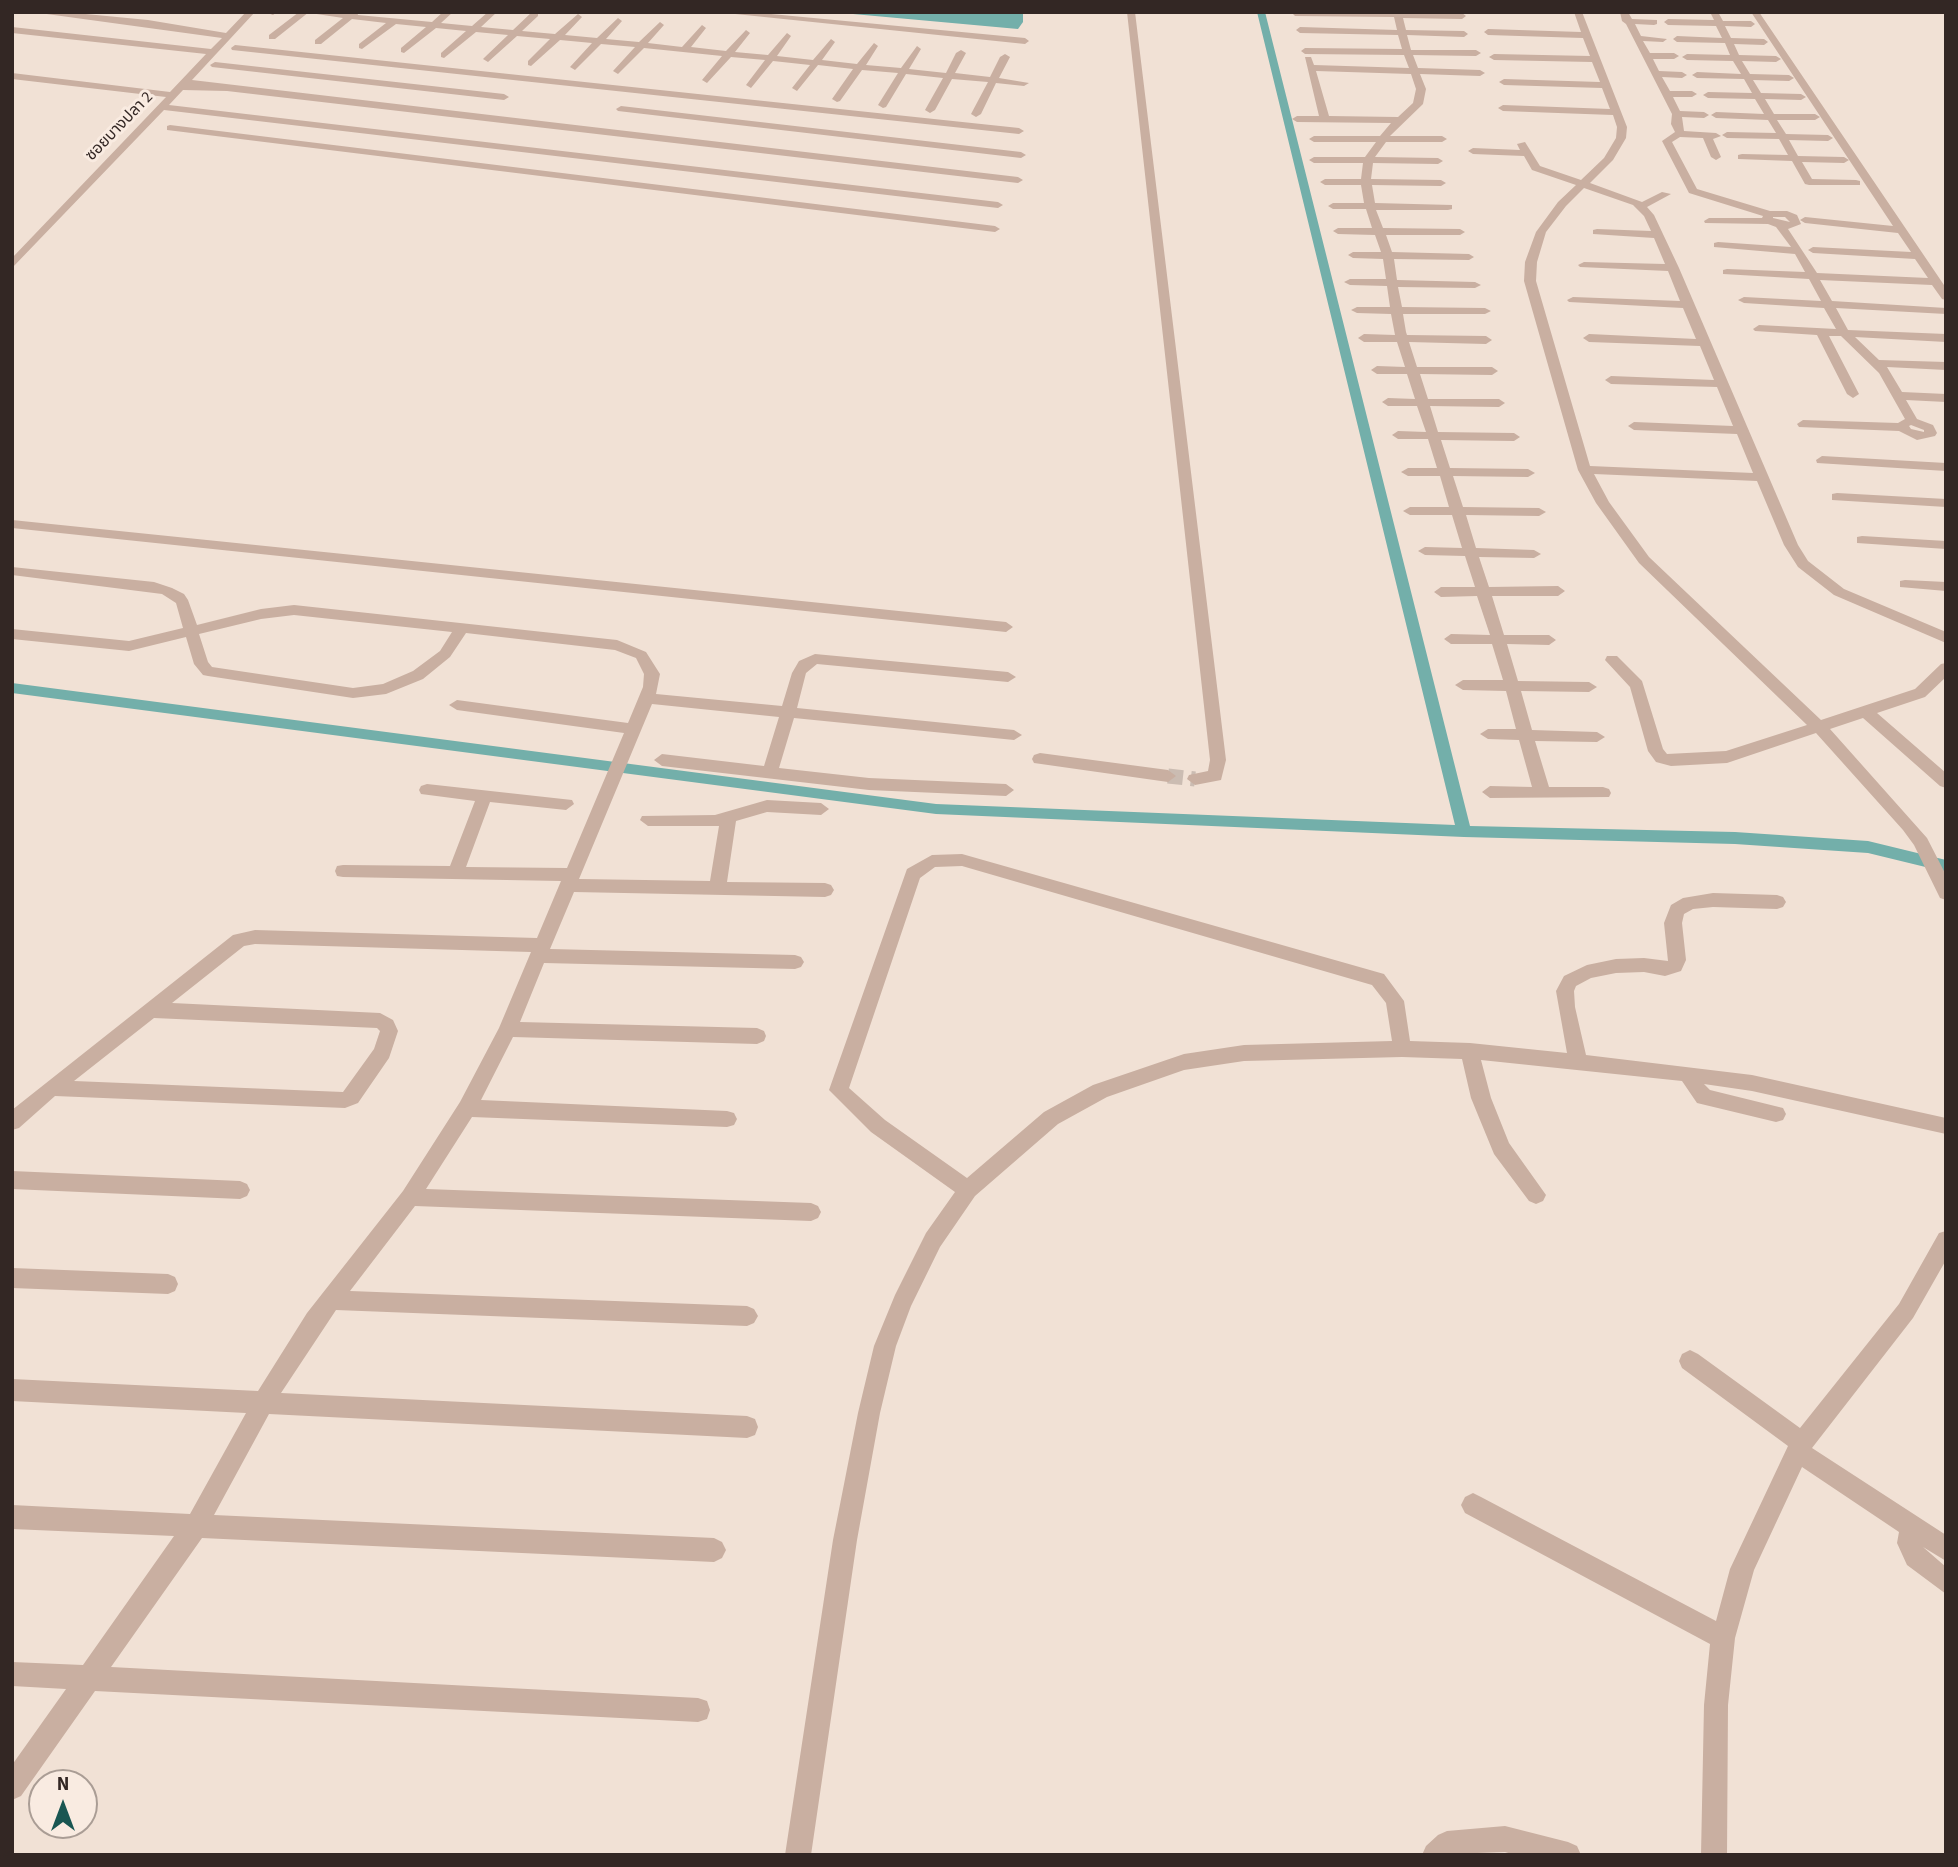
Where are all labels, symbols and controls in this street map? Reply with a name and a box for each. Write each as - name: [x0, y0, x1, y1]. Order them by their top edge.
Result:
- street label: ซอยบางปลา 2: [82, 88, 158, 166]
- north arrow: [28, 1769, 98, 1839]
- text: N: [57, 1771, 69, 1798]

